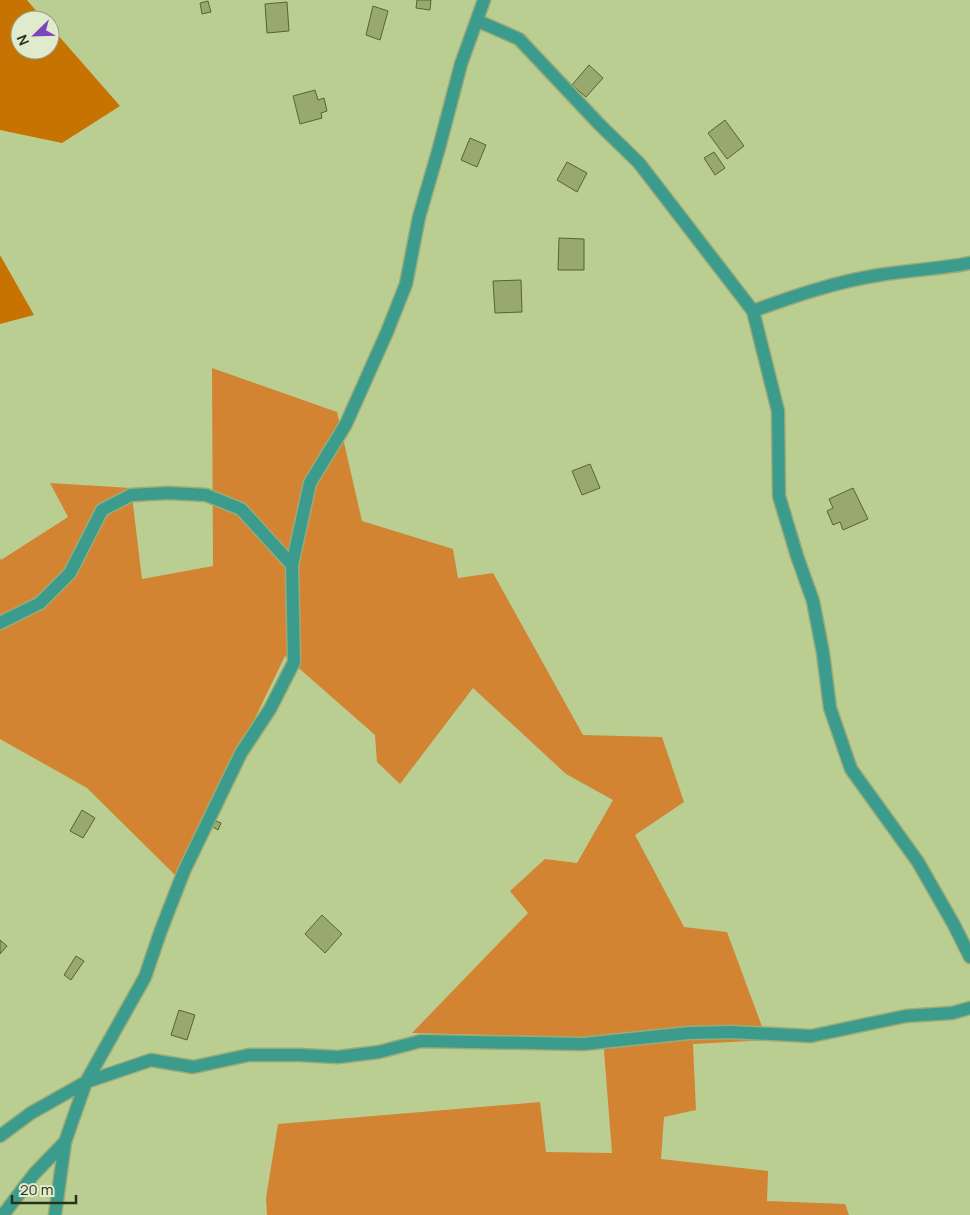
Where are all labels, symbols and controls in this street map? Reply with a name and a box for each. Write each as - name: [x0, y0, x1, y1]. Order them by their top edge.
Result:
- north arrow: [10, 10, 60, 60]
- text: N: [12, 32, 33, 49]
- scale bar: [12, 1172, 76, 1204]
- text: 20 m: [20, 1179, 53, 1200]

